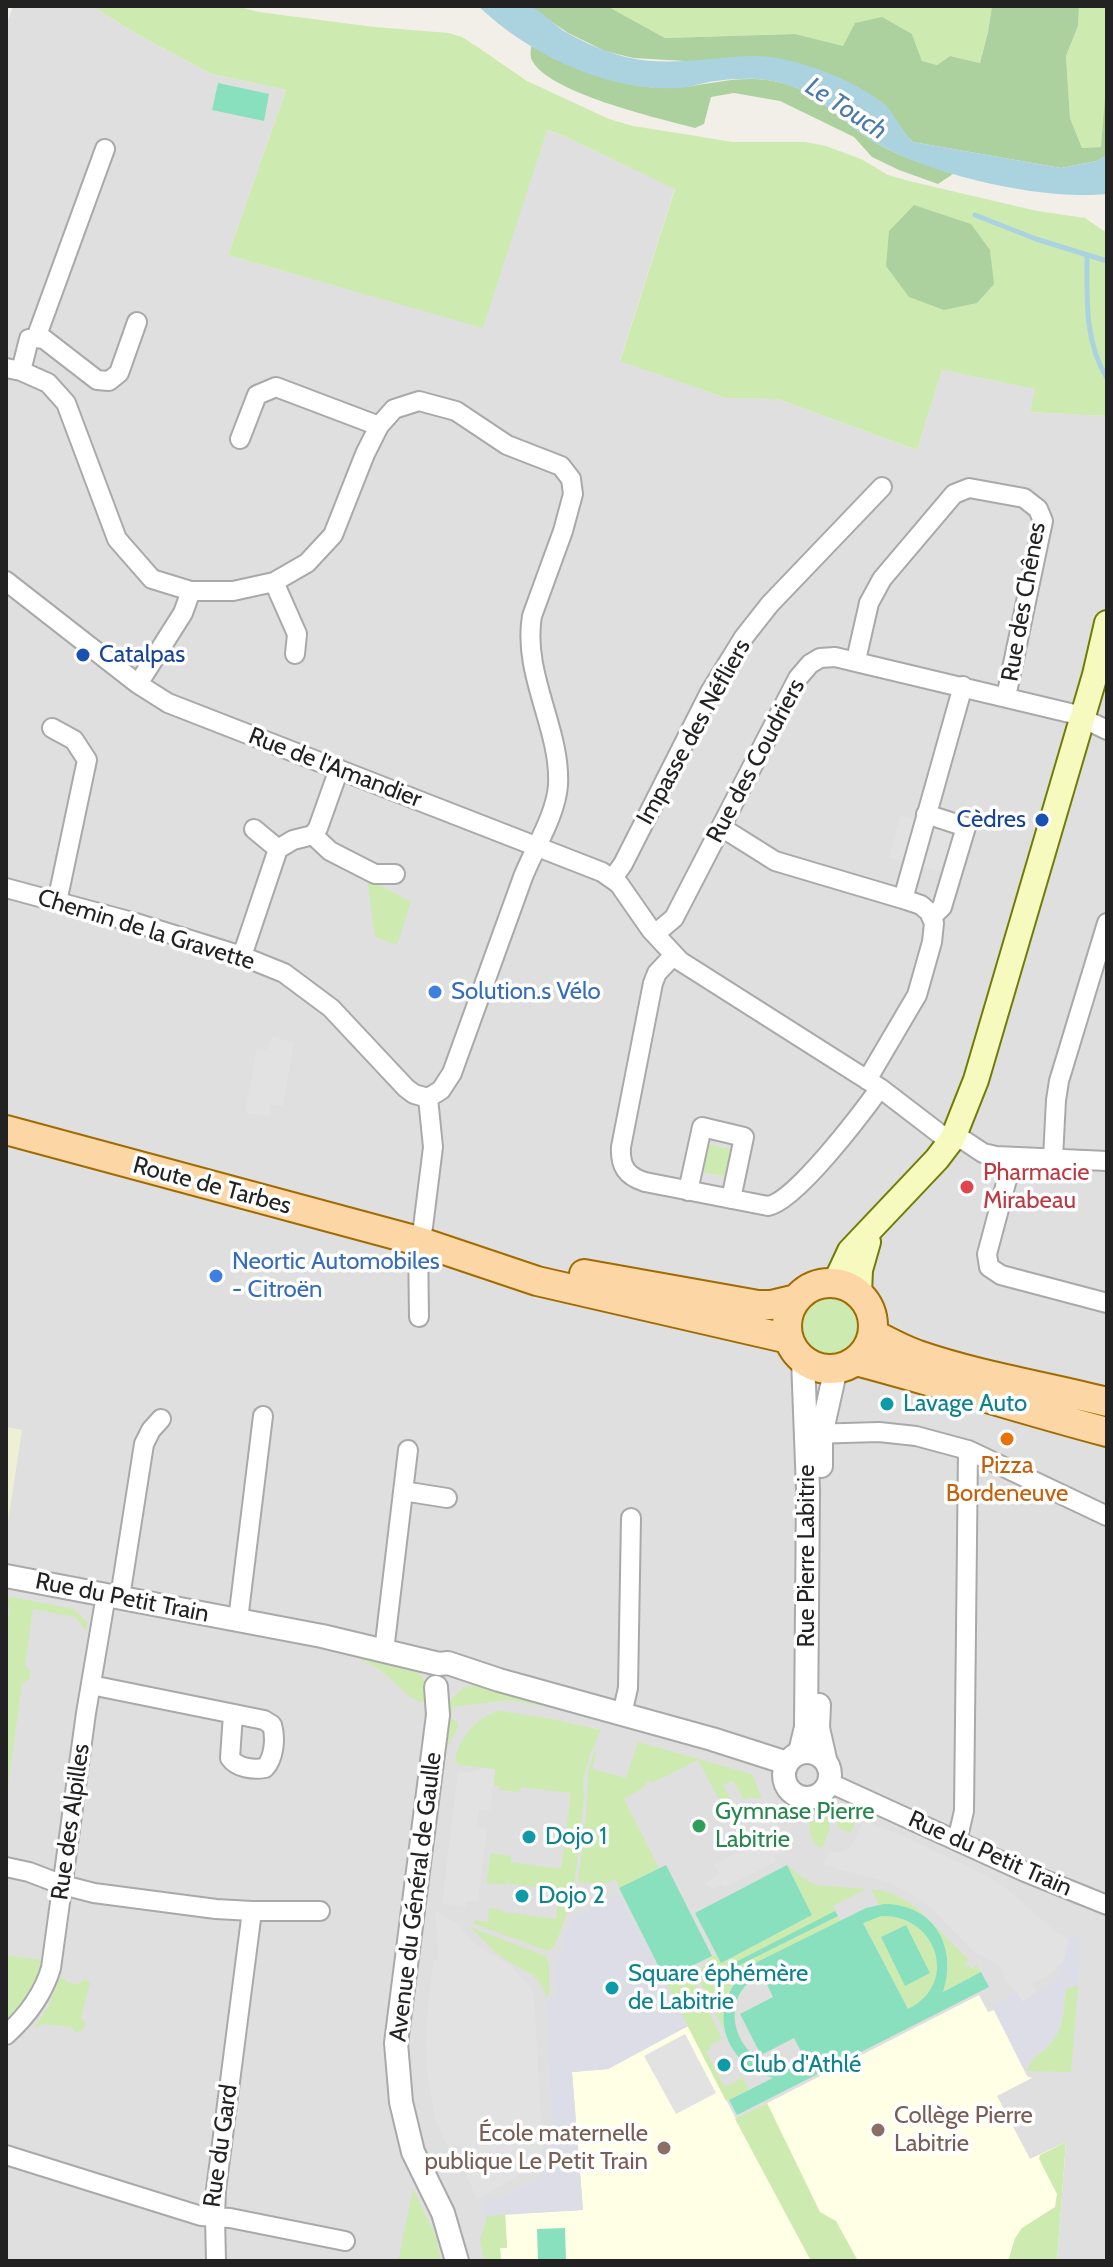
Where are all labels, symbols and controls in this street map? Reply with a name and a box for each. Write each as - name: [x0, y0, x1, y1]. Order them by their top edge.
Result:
- water label: Le Touch: [799, 71, 893, 147]
- street label: Rue des Chênes: [996, 520, 1052, 684]
- street label: Impasse des Néfliers: [631, 634, 757, 830]
- place label: Catalpas: [99, 641, 185, 669]
- marker: Catalpas: [74, 646, 92, 664]
- street label: Rue des Coudriers: [701, 674, 811, 848]
- street label: Rue de l'Amandier: [244, 722, 426, 814]
- place label: Cèdres: [956, 806, 1026, 834]
- marker: Cèdres: [1033, 811, 1051, 829]
- street label: Chemin de la Gravette: [34, 883, 258, 977]
- place label: Solution.s Vélo: [451, 978, 601, 1006]
- marker: Solution.s Vélo: [426, 983, 444, 1001]
- street label: Route de Tarbes: [130, 1151, 294, 1221]
- place label: Pharmacie Mirabeau: [983, 1159, 1090, 1215]
- marker: Pharmacie Mirabeau: [958, 1178, 976, 1196]
- place label: Neortic Automobiles - Citroën: [232, 1248, 440, 1304]
- marker: Neortic Automobiles - Citroën: [207, 1267, 225, 1285]
- place label: Lavage Auto: [903, 1390, 1027, 1418]
- marker: Lavage Auto: [878, 1395, 896, 1413]
- marker: Pizza Bordeneuve: [998, 1430, 1016, 1448]
- place label: Pizza Bordeneuve: [946, 1452, 1068, 1508]
- street label: Rue Pierre Labitrie: [793, 1465, 821, 1647]
- street label: Rue du Petit Train: [33, 1567, 211, 1629]
- street label: Rue des Alpilles: [46, 1742, 96, 1902]
- street label: Avenue du Général de Gaulle: [384, 1751, 448, 2043]
- place label: Gymnase Pierre Labitrie: [715, 1798, 875, 1854]
- street label: Rue du Petit Train: [904, 1805, 1076, 1903]
- marker: Gymnase Pierre Labitrie: [690, 1817, 708, 1835]
- place label: Dojo 1: [545, 1823, 607, 1851]
- marker: Dojo 1: [520, 1828, 538, 1846]
- place label: Dojo 2: [538, 1882, 605, 1910]
- marker: Dojo 2: [513, 1887, 531, 1905]
- place label: Square éphémère de Labitrie: [628, 1960, 808, 2016]
- marker: Square éphémère de Labitrie: [603, 1979, 621, 1997]
- place label: Club d'Athlé: [740, 2051, 861, 2079]
- marker: Club d'Athlé: [715, 2056, 733, 2074]
- street label: Rue du Gard: [198, 2083, 244, 2209]
- place label: Collège Pierre Labitrie: [894, 2102, 1033, 2158]
- place label: École maternelle publique Le Petit Train: [424, 2120, 648, 2176]
- marker: Collège Pierre Labitrie: [869, 2121, 887, 2139]
- marker: École maternelle publique Le Petit Train: [655, 2139, 673, 2157]

